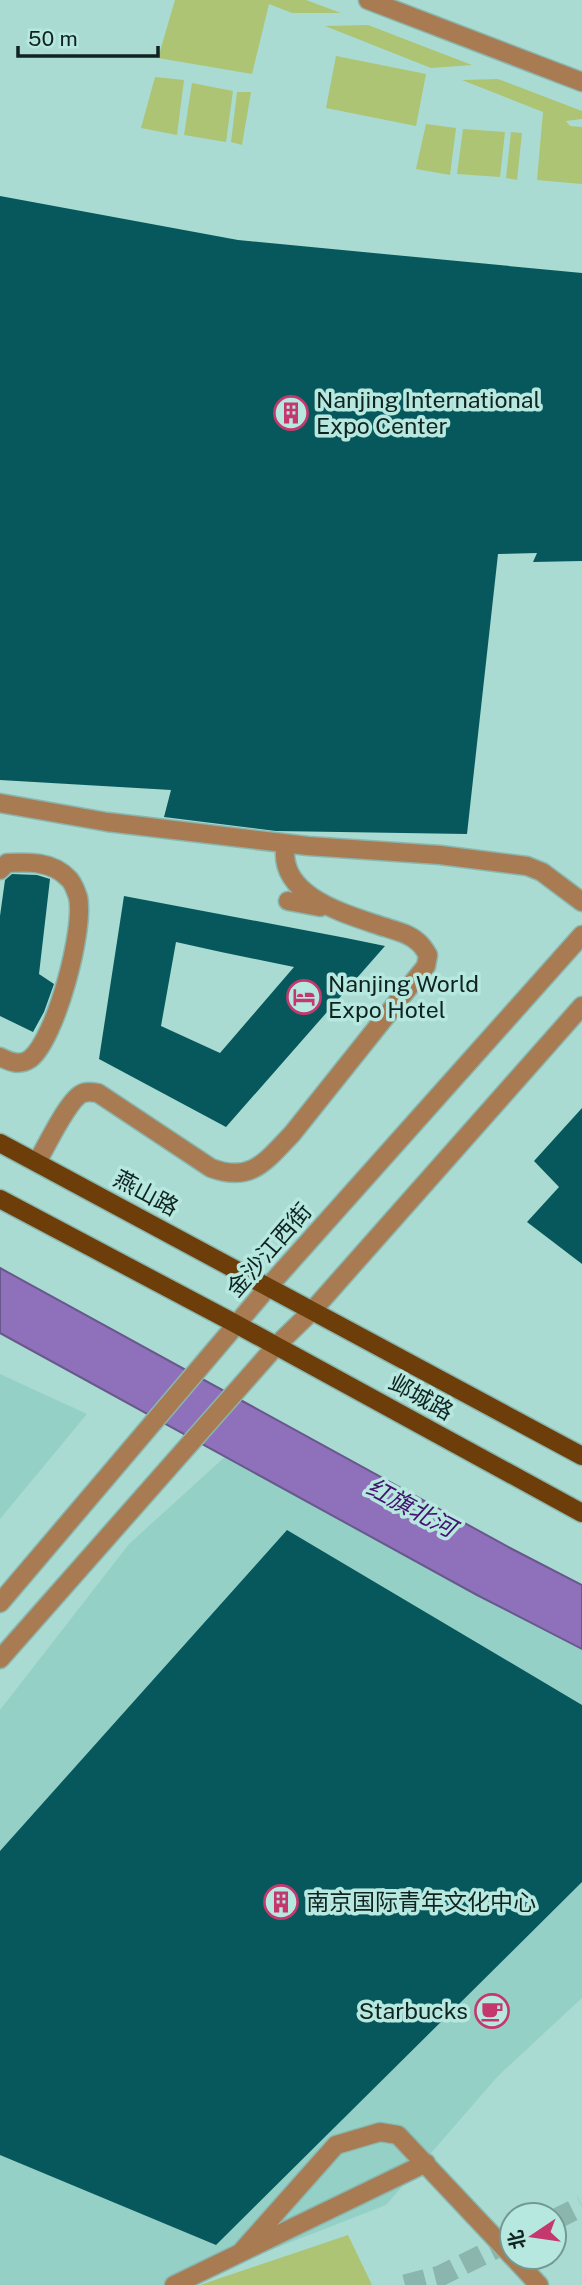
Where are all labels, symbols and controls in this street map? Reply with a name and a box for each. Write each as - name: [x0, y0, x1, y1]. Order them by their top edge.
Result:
- scale bar: [18, 14, 158, 58]
- text: 50 m: [28, 26, 78, 51]
- place label: Nanjing International Expo Center: [316, 386, 540, 439]
- building icon: Nanjing International Expo Center: [272, 394, 310, 432]
- place label: Nanjing World Expo Hotel: [328, 970, 479, 1023]
- hotel icon: Nanjing World Expo Hotel: [285, 978, 323, 1016]
- street label: 燕山路: [109, 1164, 183, 1221]
- street label: 金沙江西街: [221, 1197, 317, 1302]
- street label: 邺城路: [385, 1368, 458, 1425]
- water label: 红旗北河: [363, 1472, 464, 1544]
- building icon: 南京国际青年文化中心: [262, 1883, 300, 1921]
- place label: 南京国际青年文化中心: [306, 1888, 536, 1915]
- cafe icon: Starbucks: [473, 1992, 511, 2030]
- place label: Starbucks: [359, 1997, 468, 2024]
- north arrow: [498, 2201, 568, 2271]
- text: 北: [504, 2228, 529, 2252]

